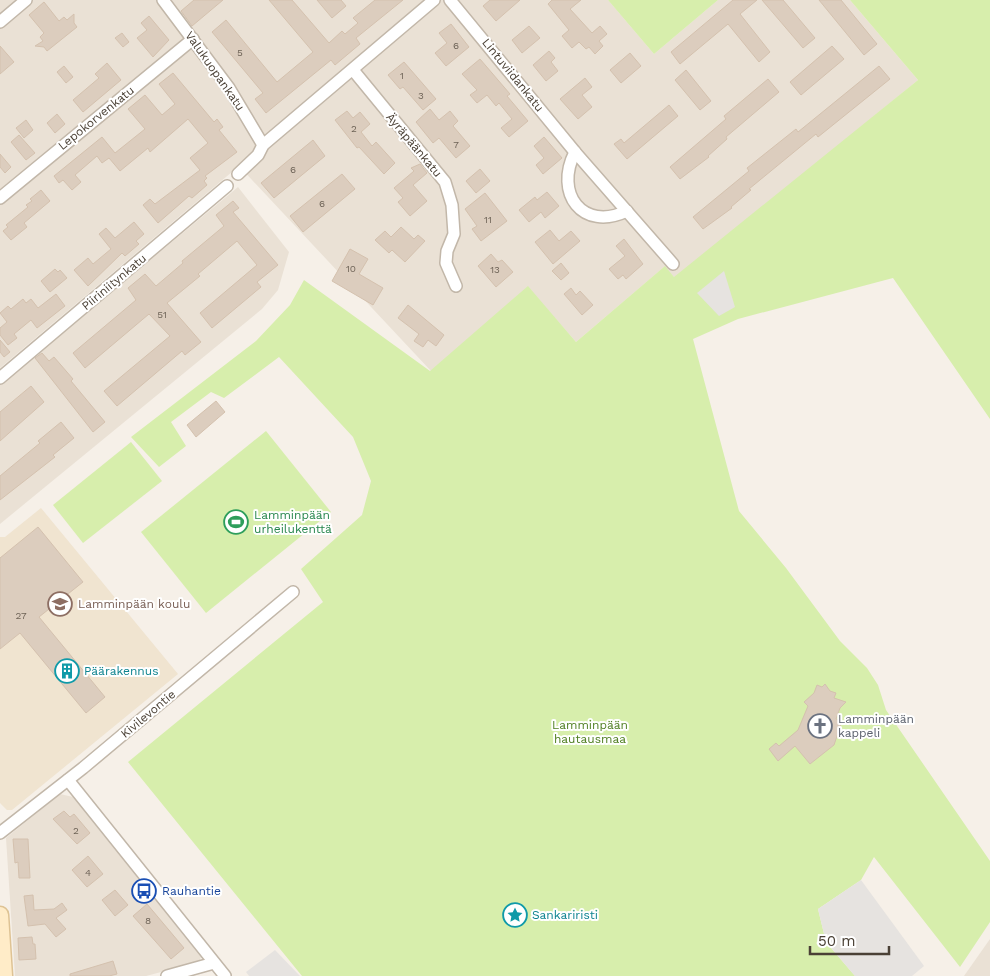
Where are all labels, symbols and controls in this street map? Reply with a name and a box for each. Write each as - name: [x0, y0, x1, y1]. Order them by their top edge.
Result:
- street label: Valukuopankatu: [182, 29, 248, 113]
- street label: Lintuviidankatu: [479, 36, 547, 114]
- house number: 6: [453, 40, 459, 51]
- house number: 5: [237, 47, 243, 58]
- house number: 1: [400, 70, 404, 81]
- street label: Lepokorvenkatu: [55, 83, 137, 153]
- house number: 3: [418, 90, 424, 101]
- street label: Äyräpäänkatu: [383, 110, 445, 180]
- house number: 2: [351, 123, 357, 134]
- house number: 7: [453, 139, 459, 150]
- house number: 6: [290, 164, 296, 175]
- house number: 6: [319, 198, 325, 209]
- house number: 11: [484, 214, 492, 225]
- street label: Piiriniitynkatu: [79, 251, 149, 313]
- house number: 10: [346, 263, 356, 274]
- house number: 13: [490, 264, 500, 275]
- house number: 51: [157, 309, 167, 320]
- place label: Lamminpään urheilukenttä: [254, 508, 332, 536]
- sports icon: Lamminpään urheilukenttä: [223, 509, 249, 535]
- school or university icon: Lamminpään koulu: [47, 591, 73, 617]
- place label: Lamminpään koulu: [78, 597, 190, 611]
- house number: 27: [15, 610, 27, 621]
- building icon: Päärakennus: [54, 658, 80, 684]
- place label: Päärakennus: [84, 664, 159, 678]
- street label: Kivilevontie: [118, 687, 178, 741]
- place label: Lamminpään kappeli: [838, 712, 914, 740]
- church icon: Lamminpään kappeli: [807, 713, 833, 739]
- park label: Lamminpään hautausmaa: [552, 718, 628, 746]
- house number: 2: [73, 825, 79, 836]
- house number: 4: [85, 867, 91, 878]
- bus stop icon: Rauhantie: [131, 878, 157, 904]
- place label: Rauhantie: [162, 884, 221, 898]
- place icon: Sankariristi: [502, 902, 528, 928]
- place label: Sankariristi: [532, 908, 598, 922]
- house number: 8: [145, 915, 151, 926]
- scale bar: [810, 924, 889, 956]
- text: 50 m: [818, 932, 855, 950]

